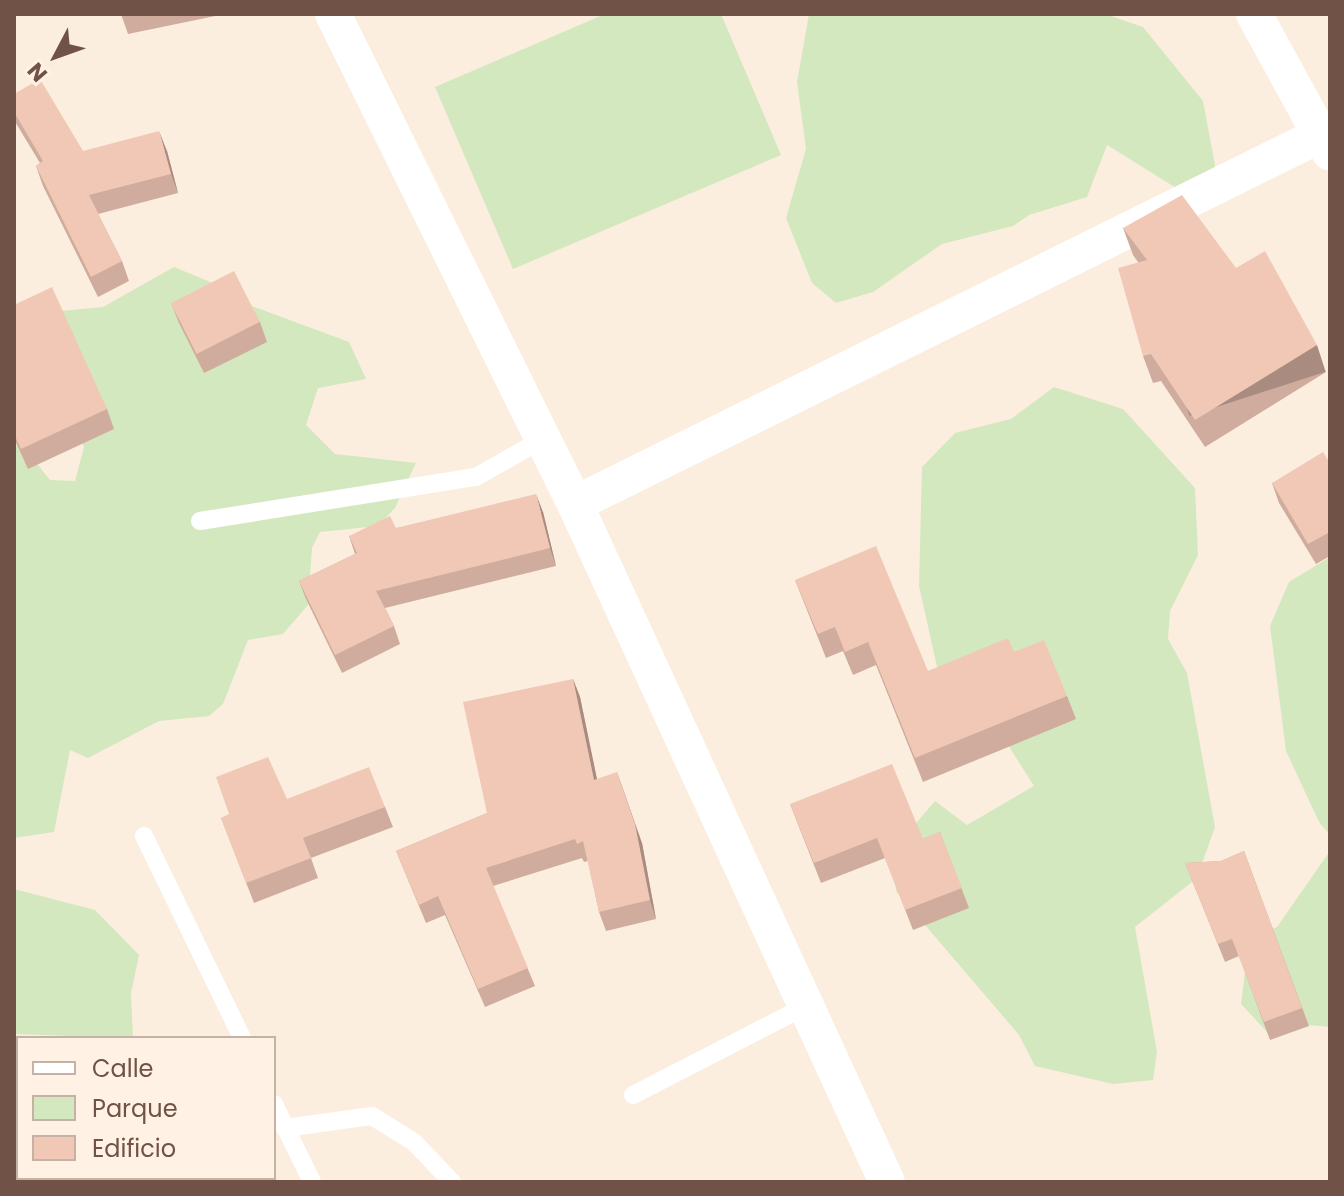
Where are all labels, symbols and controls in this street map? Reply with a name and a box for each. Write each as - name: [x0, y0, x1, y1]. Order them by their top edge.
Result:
- north arrow: [16, 16, 96, 96]
- text: N: [20, 56, 55, 88]
- legend: [16, 1036, 276, 1180]
- text: Calle: [92, 1052, 153, 1085]
- text: Parque: [92, 1092, 178, 1125]
- text: Edificio: [92, 1132, 176, 1165]

